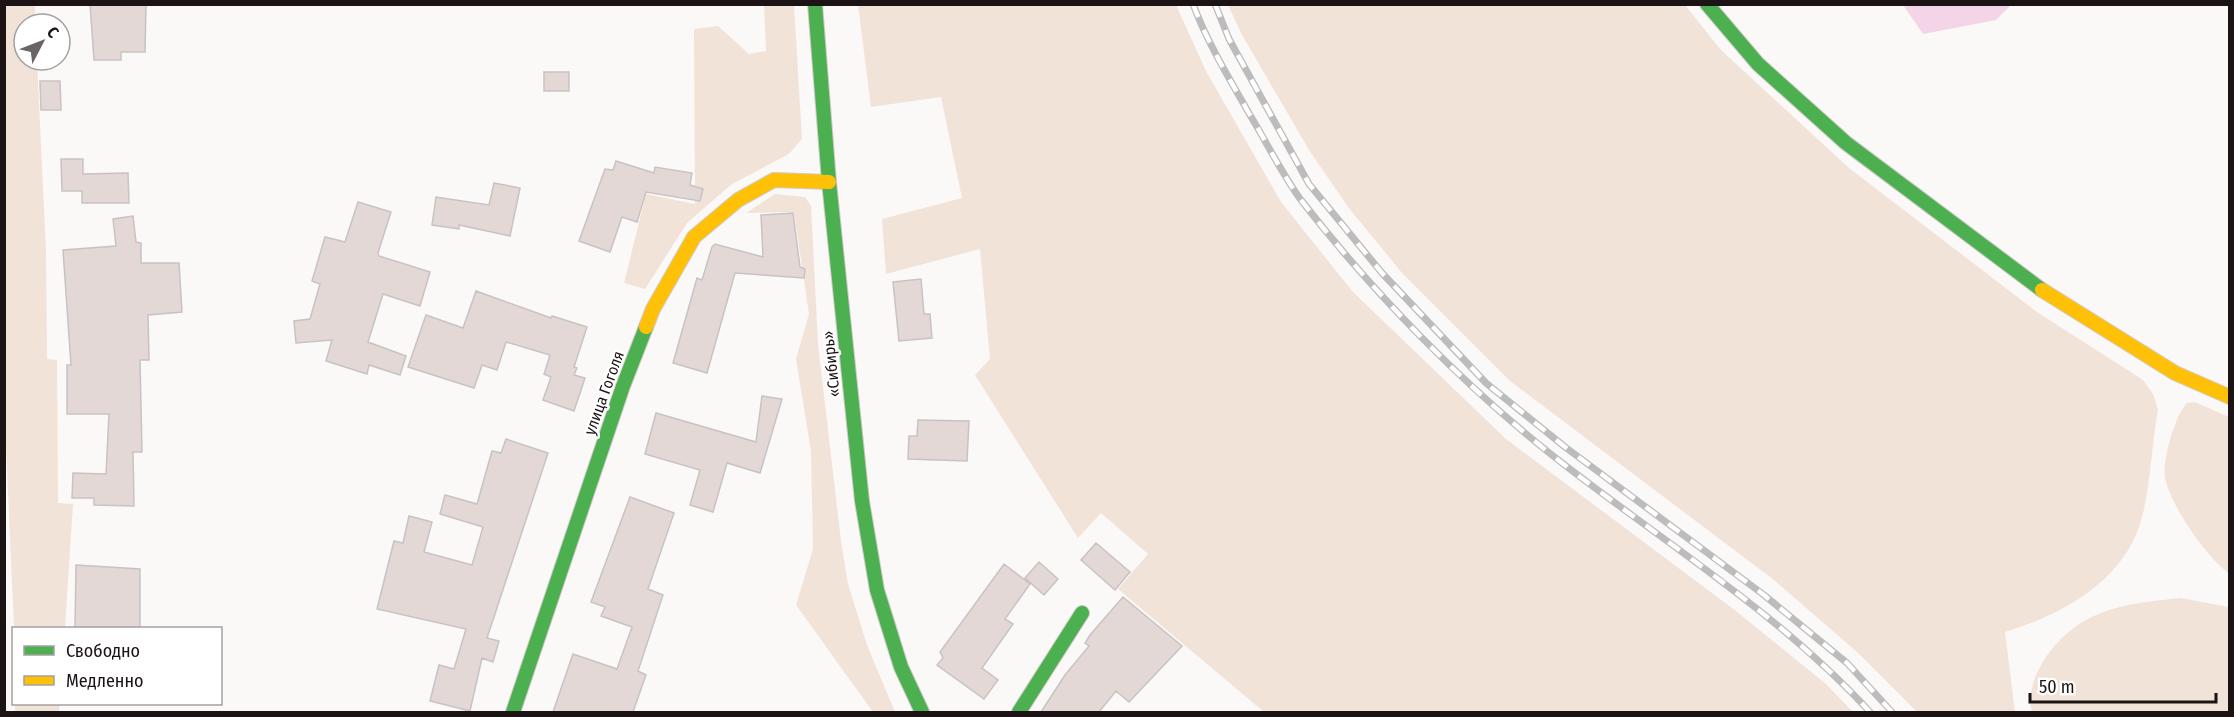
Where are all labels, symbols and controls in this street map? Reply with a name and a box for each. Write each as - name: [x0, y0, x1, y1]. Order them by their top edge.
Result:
- north arrow: [12, 12, 72, 72]
- text: С: [43, 23, 63, 42]
- street label: «Сибирь»: [818, 330, 844, 398]
- street label: улица Гоголя: [580, 348, 628, 438]
- legend: [12, 627, 222, 705]
- text: Свободно: [66, 640, 140, 662]
- scale bar: [2030, 666, 2216, 704]
- text: Медленно: [66, 670, 144, 692]
- text: 50 m: [2039, 676, 2075, 698]

